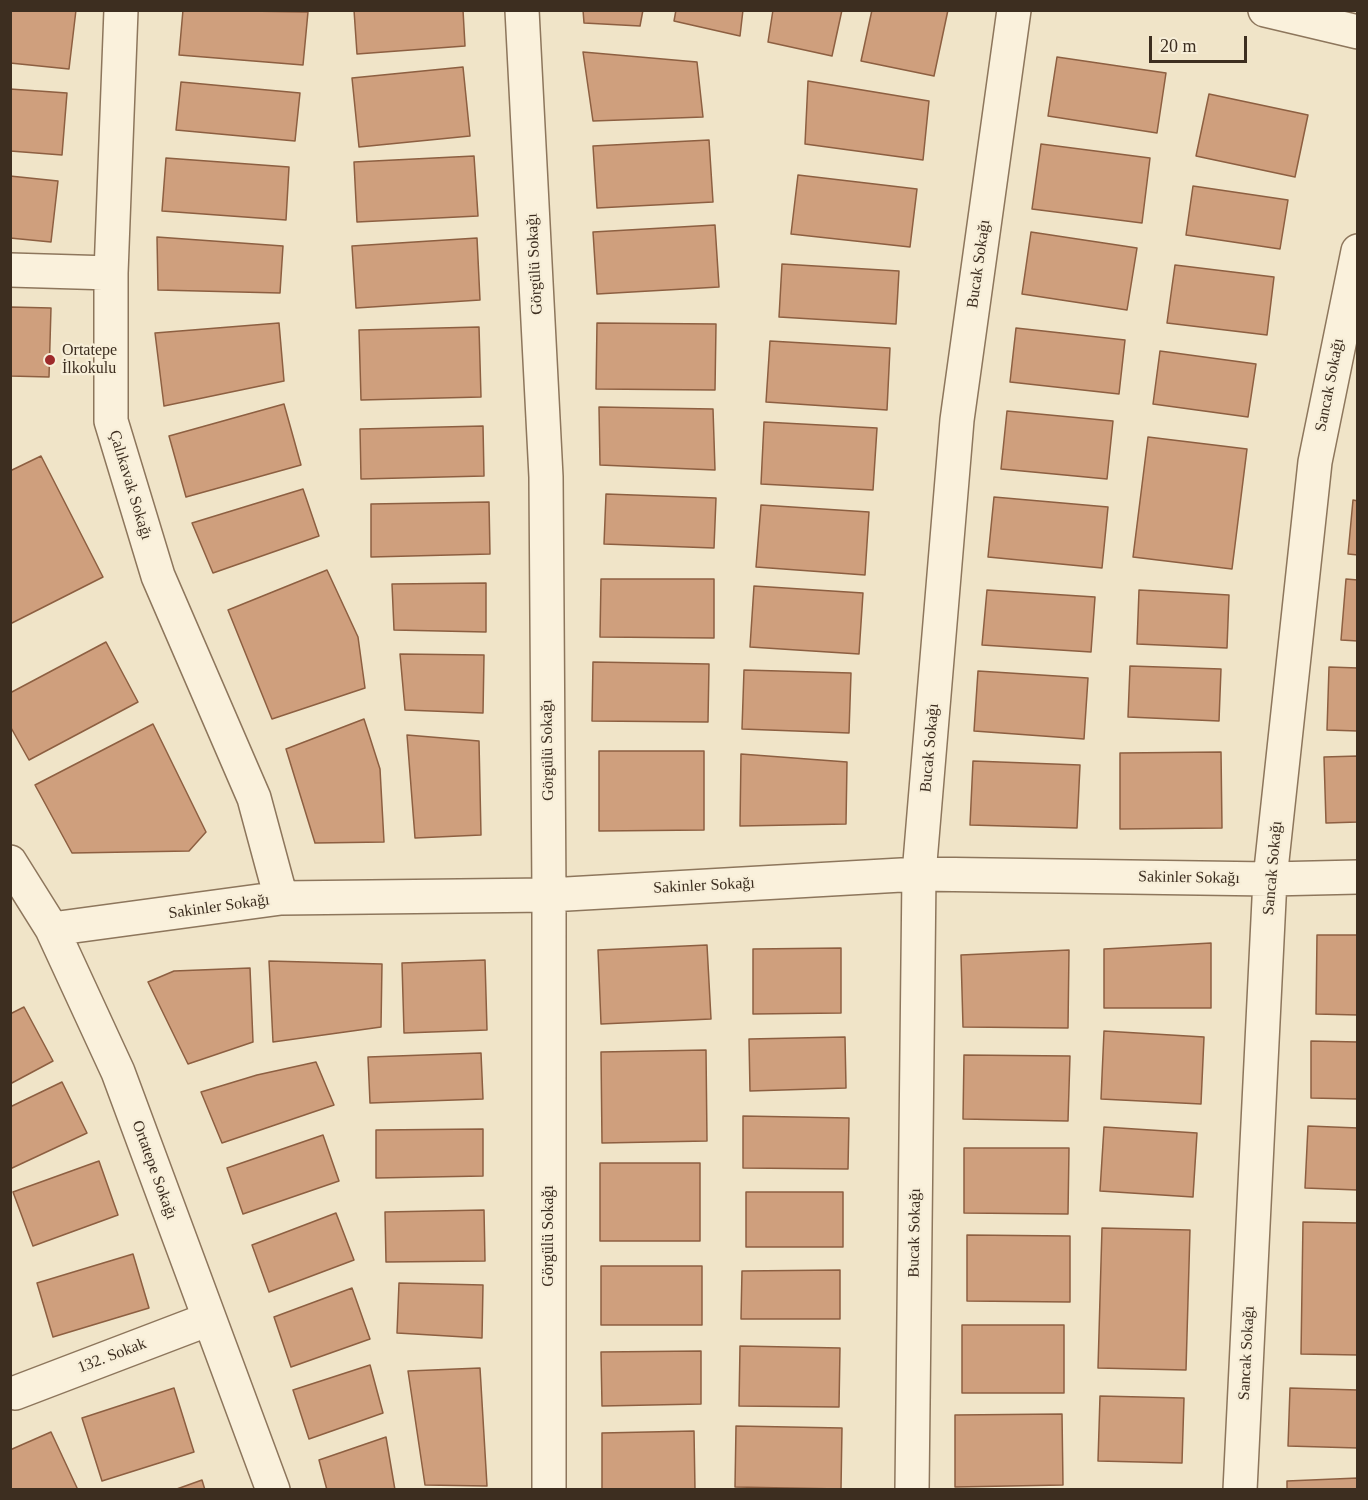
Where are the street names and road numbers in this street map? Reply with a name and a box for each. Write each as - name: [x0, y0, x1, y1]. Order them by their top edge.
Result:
- street label: Görgülü Sokağı: [523, 213, 547, 315]
- street label: Bucak Sokağı: [963, 218, 995, 310]
- street label: Sancak Sokağı: [1312, 337, 1348, 433]
- street label: Çalıkavak Sokağı: [104, 428, 156, 542]
- street label: Görgülü Sokağı: [538, 699, 558, 801]
- street label: Bucak Sokağı: [917, 703, 943, 793]
- street label: Sancak Sokağı: [1259, 820, 1287, 916]
- street label: Sakinler Sokağı: [1138, 868, 1240, 888]
- street label: Sakinler Sokağı: [653, 874, 755, 898]
- street label: Sakinler Sokağı: [167, 890, 271, 924]
- street label: Ortatepe Sokağı: [127, 1118, 181, 1222]
- street label: Görgülü Sokağı: [539, 1185, 559, 1287]
- street label: Bucak Sokağı: [905, 1188, 925, 1278]
- street label: Sancak Sokağı: [1235, 1305, 1259, 1401]
- street label: 132. Sokak: [75, 1334, 149, 1378]

